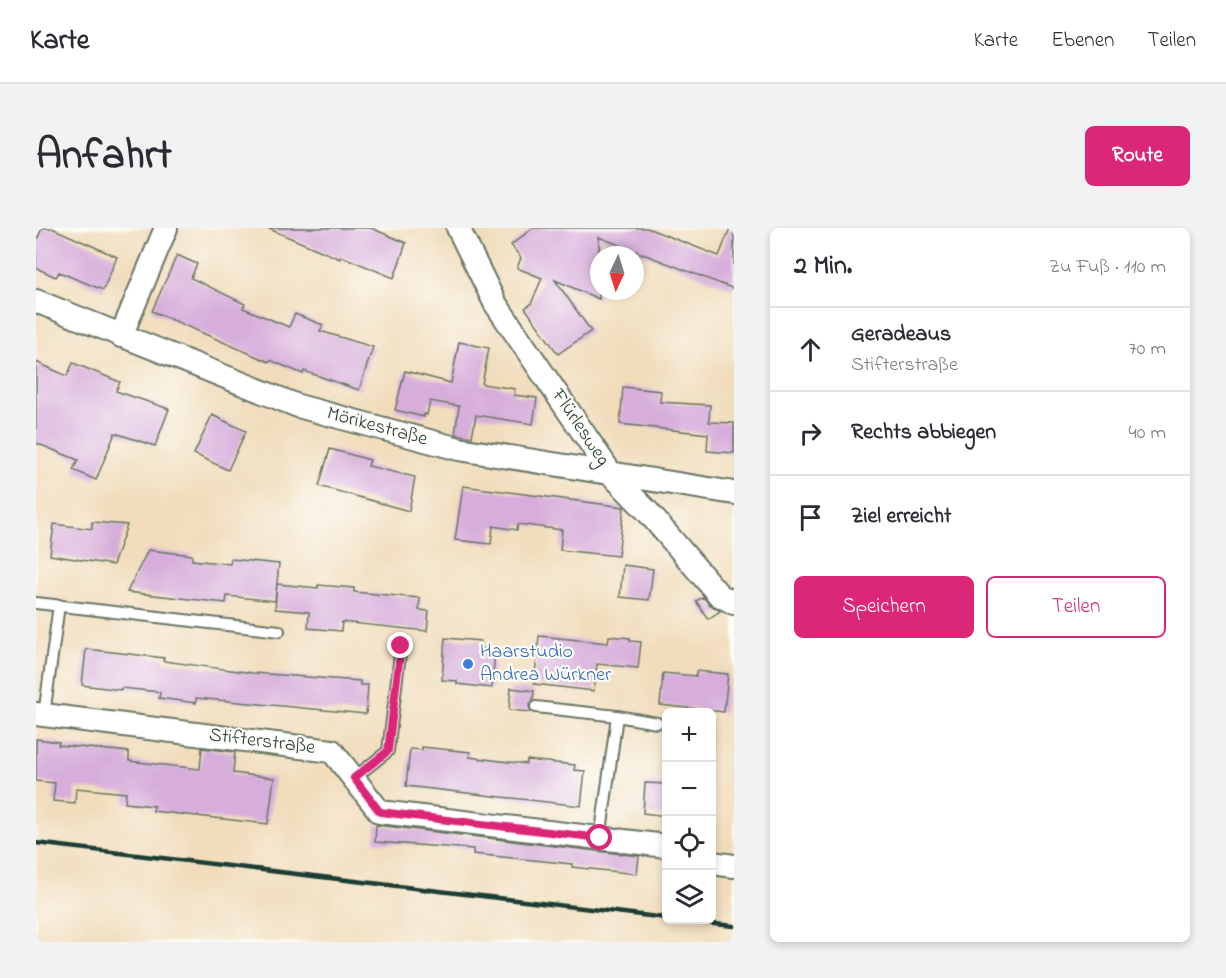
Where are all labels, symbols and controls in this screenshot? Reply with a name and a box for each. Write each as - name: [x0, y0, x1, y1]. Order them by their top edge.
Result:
- text: Karte: [30, 21, 89, 62]
- text: Karte: [974, 26, 1018, 56]
- text: Ebenen: [1051, 26, 1114, 56]
- text: Teilen: [1147, 26, 1196, 56]
- text: Anfahrt: [36, 126, 172, 187]
- button: Route: [1085, 126, 1190, 186]
- north arrow: [590, 246, 644, 300]
- text: 2 Min.: [794, 248, 852, 286]
- text: Zu Fuß · 110 m: [1049, 253, 1166, 282]
- text: Geradeaus: [851, 319, 951, 351]
- icon: ahead: [794, 333, 827, 366]
- text: 70 m: [1129, 335, 1166, 364]
- text: Stifterstraße: [851, 351, 958, 380]
- street label: Flürlesweg: [542, 383, 616, 473]
- street label: Mörikestraße: [323, 400, 431, 454]
- icon: right: [794, 417, 827, 450]
- text: Rechts abbiegen: [851, 417, 996, 449]
- text: 40 m: [1129, 419, 1166, 448]
- icon: arrive: [794, 501, 827, 534]
- text: Ziel erreicht: [851, 501, 951, 533]
- button: Speichern: [794, 576, 974, 638]
- button: Teilen: [986, 576, 1166, 638]
- route end: [387, 632, 413, 658]
- place label: Haarstudio Andrea Würkner: [480, 638, 612, 690]
- marker: Haarstudio Andrea Würkner: [461, 657, 475, 671]
- map controls: [662, 708, 716, 924]
- button: +: [662, 708, 716, 762]
- street label: Stifterstraße: [207, 721, 317, 763]
- button: −: [662, 762, 716, 816]
- button: locate: [662, 816, 716, 870]
- route start: [586, 824, 612, 850]
- button: layers: [662, 870, 716, 924]

